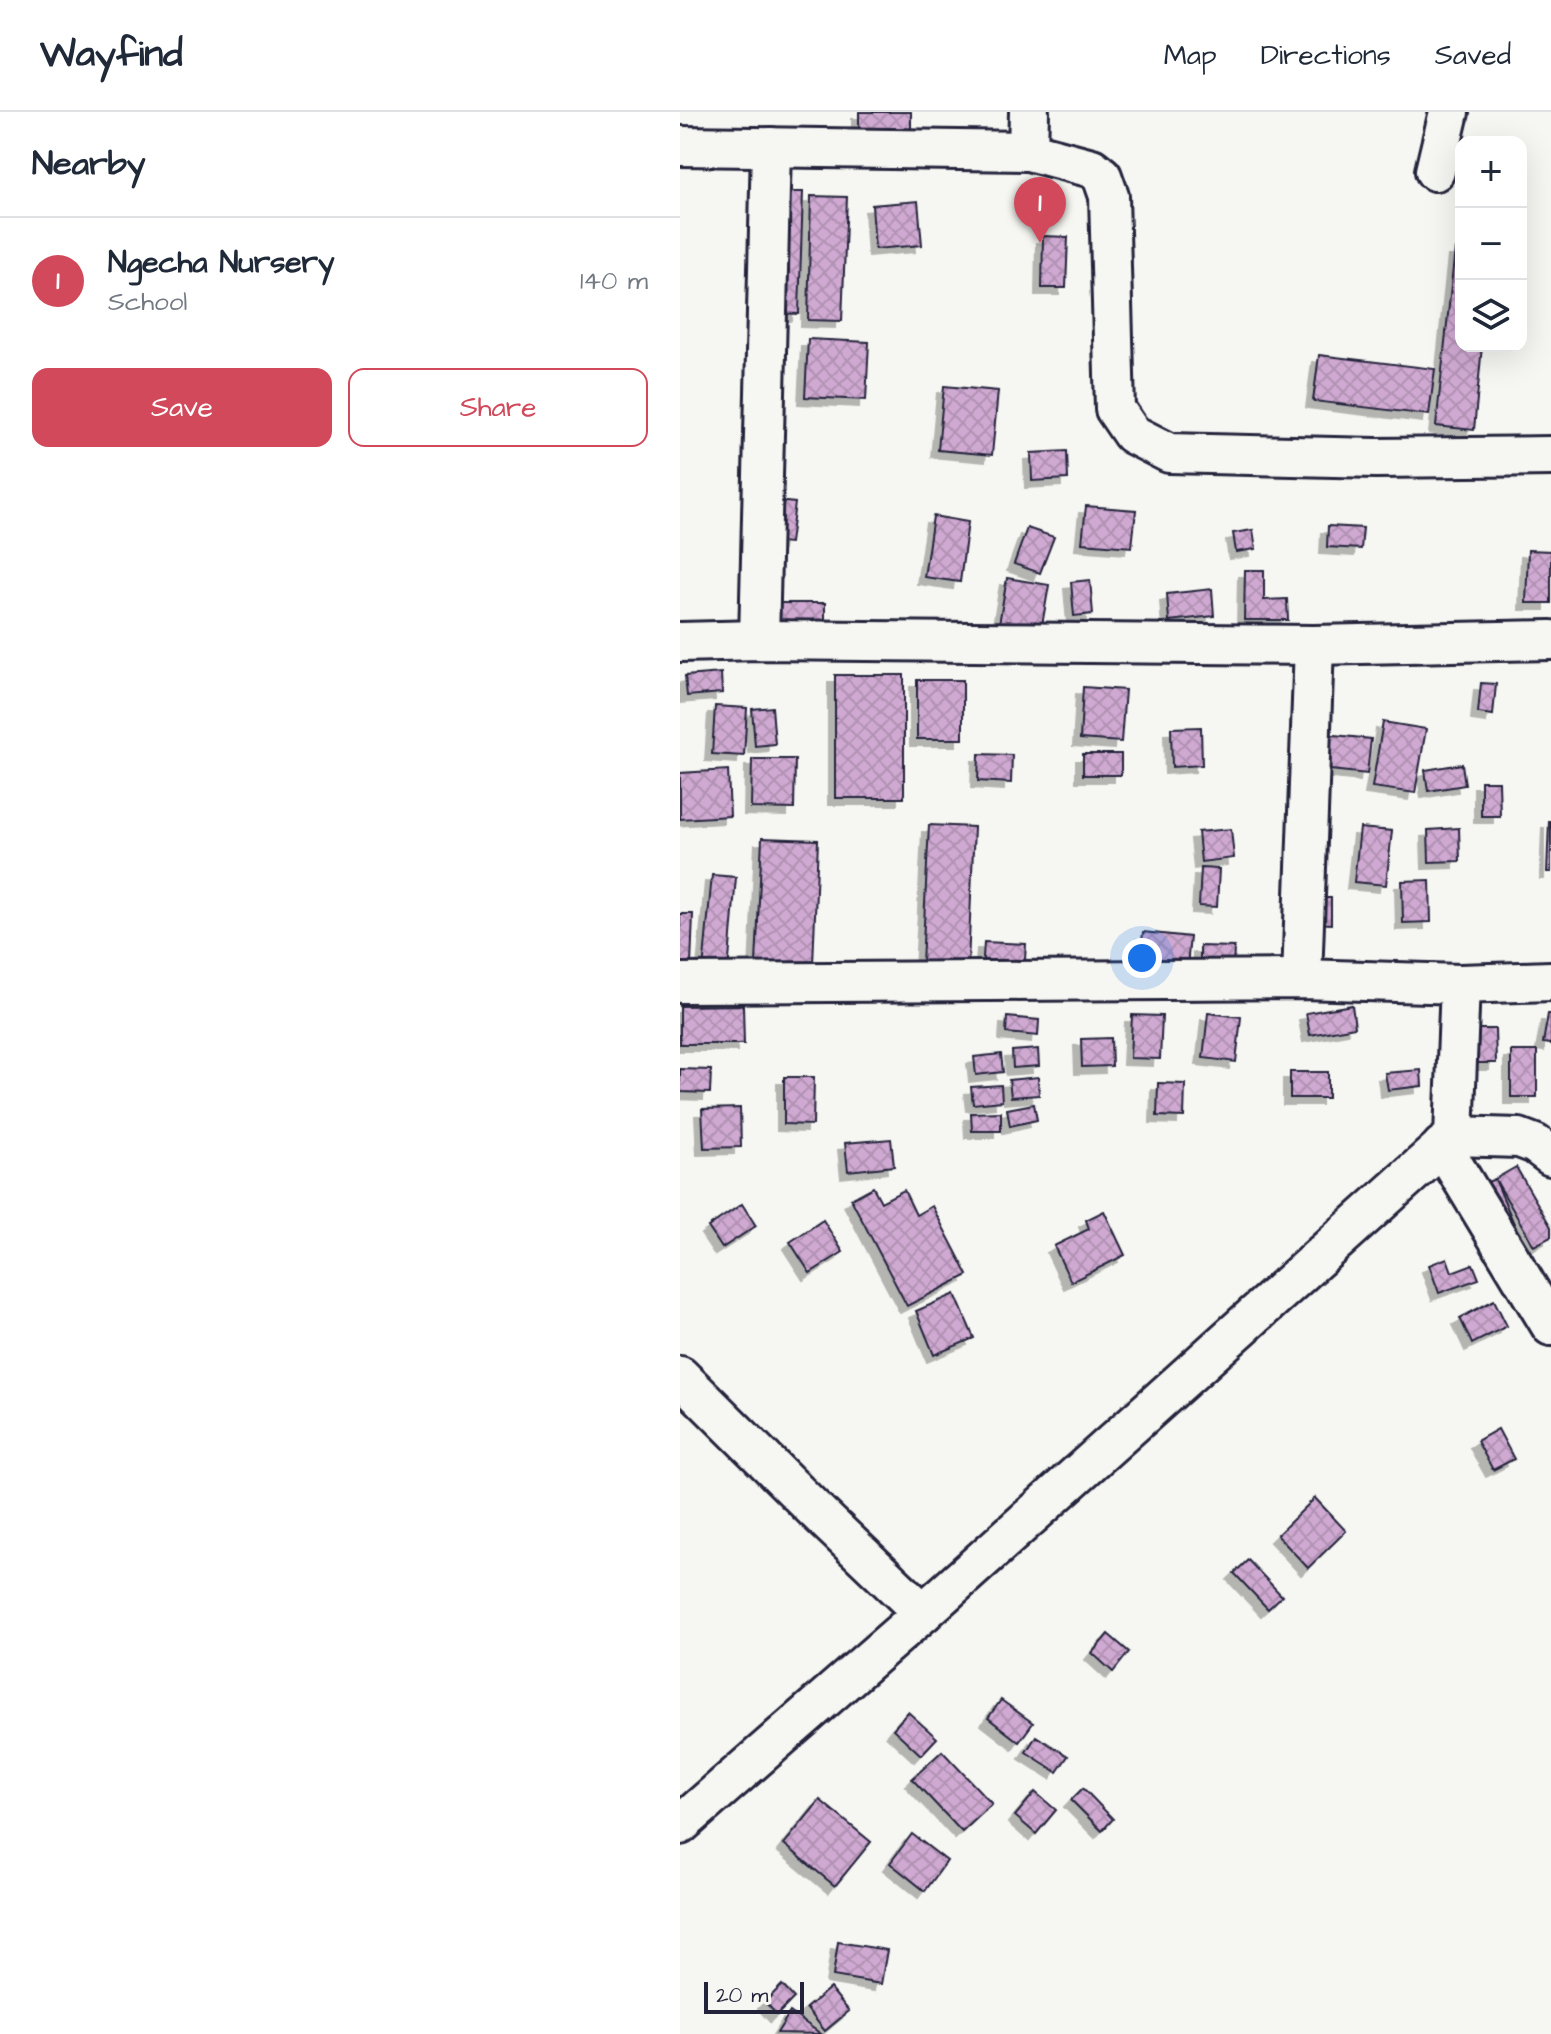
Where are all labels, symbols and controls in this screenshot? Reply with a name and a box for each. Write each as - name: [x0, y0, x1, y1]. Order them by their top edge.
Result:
- text: Wayfind: [40, 29, 183, 81]
- text: Map: [1164, 36, 1217, 75]
- text: Directions: [1261, 36, 1391, 75]
- text: Saved: [1435, 36, 1511, 75]
- map controls: [1455, 136, 1527, 352]
- button: +: [1455, 136, 1527, 208]
- text: Nearby: [32, 140, 146, 188]
- pin: 1: [1014, 177, 1066, 243]
- button: −: [1455, 208, 1527, 280]
- text: Ngecha Nursery: [108, 242, 335, 284]
- text: 1: [56, 263, 60, 299]
- text: 140 m: [580, 263, 648, 299]
- button: layers: [1455, 280, 1527, 352]
- text: School: [108, 284, 187, 320]
- button: Save: [32, 368, 332, 447]
- button: Share: [348, 368, 648, 447]
- your location: [1122, 938, 1162, 978]
- scale bar: [704, 1978, 804, 2014]
- text: 20 m: [716, 1980, 768, 2011]

